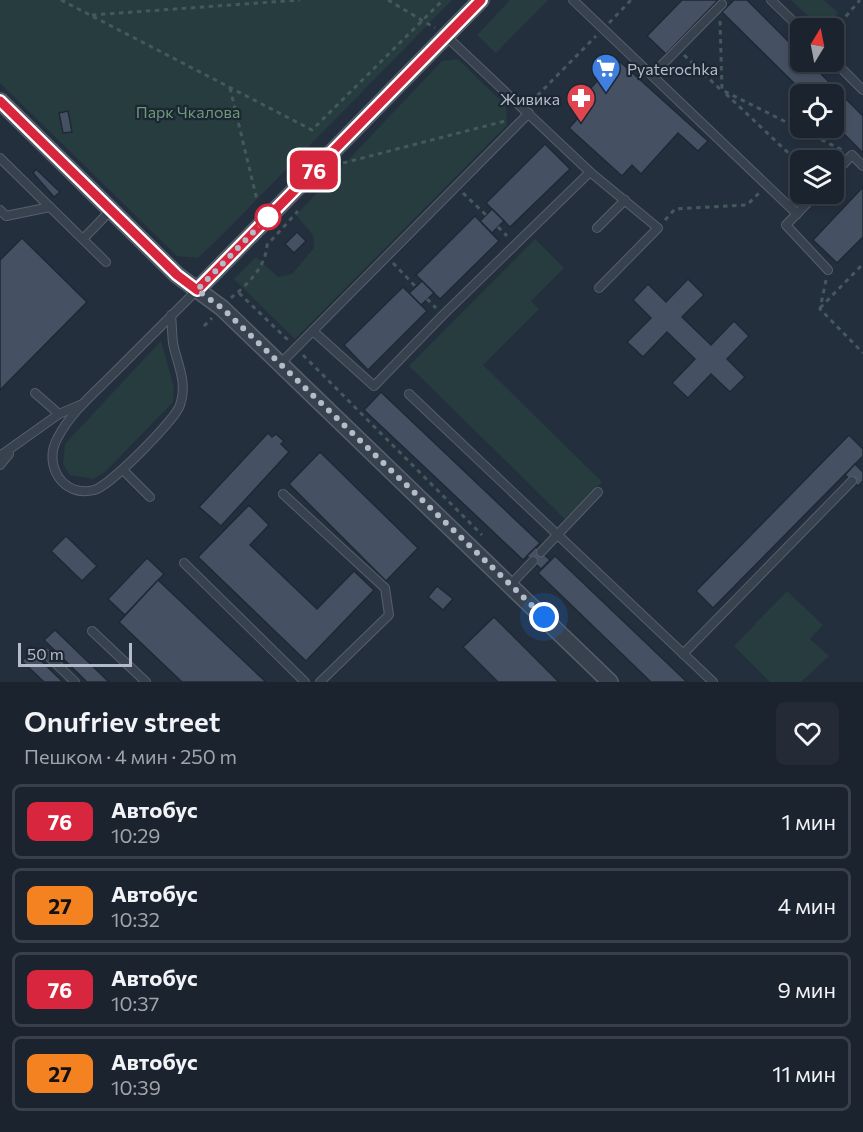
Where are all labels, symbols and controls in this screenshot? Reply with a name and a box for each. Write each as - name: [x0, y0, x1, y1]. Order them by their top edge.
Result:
- north arrow: [790, 18, 844, 72]
- map controls: [790, 18, 844, 204]
- supermarket icon: Pyaterochka: [590, 52, 622, 94]
- place label: Pyaterochka: [627, 59, 718, 78]
- pharmacy icon: Живика: [565, 82, 597, 124]
- button: locate: [790, 84, 844, 138]
- place label: Живика: [500, 89, 560, 108]
- park label: Парк Чкалова: [136, 102, 240, 121]
- line badge: 76: [287, 150, 341, 190]
- button: layers: [790, 150, 844, 204]
- text: 76: [302, 158, 326, 183]
- unlabelled marker: [255, 204, 281, 230]
- your location: [529, 602, 559, 632]
- scale bar: [18, 640, 132, 668]
- text: 50 m: [27, 644, 64, 663]
- button: heart: [776, 702, 839, 765]
- text: Onufriev street: [24, 704, 220, 738]
- text: Пешком · 4 мин · 250 m: [24, 744, 237, 768]
- text: Автобус: [111, 796, 198, 823]
- text: 1 мин: [782, 808, 836, 835]
- text: 76: [48, 809, 72, 834]
- text: 10:29: [111, 823, 161, 847]
- text: Автобус: [111, 880, 198, 907]
- text: 4 мин: [778, 892, 836, 919]
- text: 27: [48, 893, 72, 918]
- text: 10:32: [111, 907, 160, 931]
- text: Автобус: [111, 964, 198, 991]
- text: 9 мин: [778, 976, 836, 1003]
- text: 76: [48, 977, 72, 1002]
- text: 10:37: [111, 991, 159, 1015]
- text: Автобус: [111, 1048, 198, 1075]
- text: 11 мин: [772, 1060, 836, 1087]
- text: 27: [48, 1061, 72, 1086]
- text: 10:39: [111, 1075, 161, 1099]

